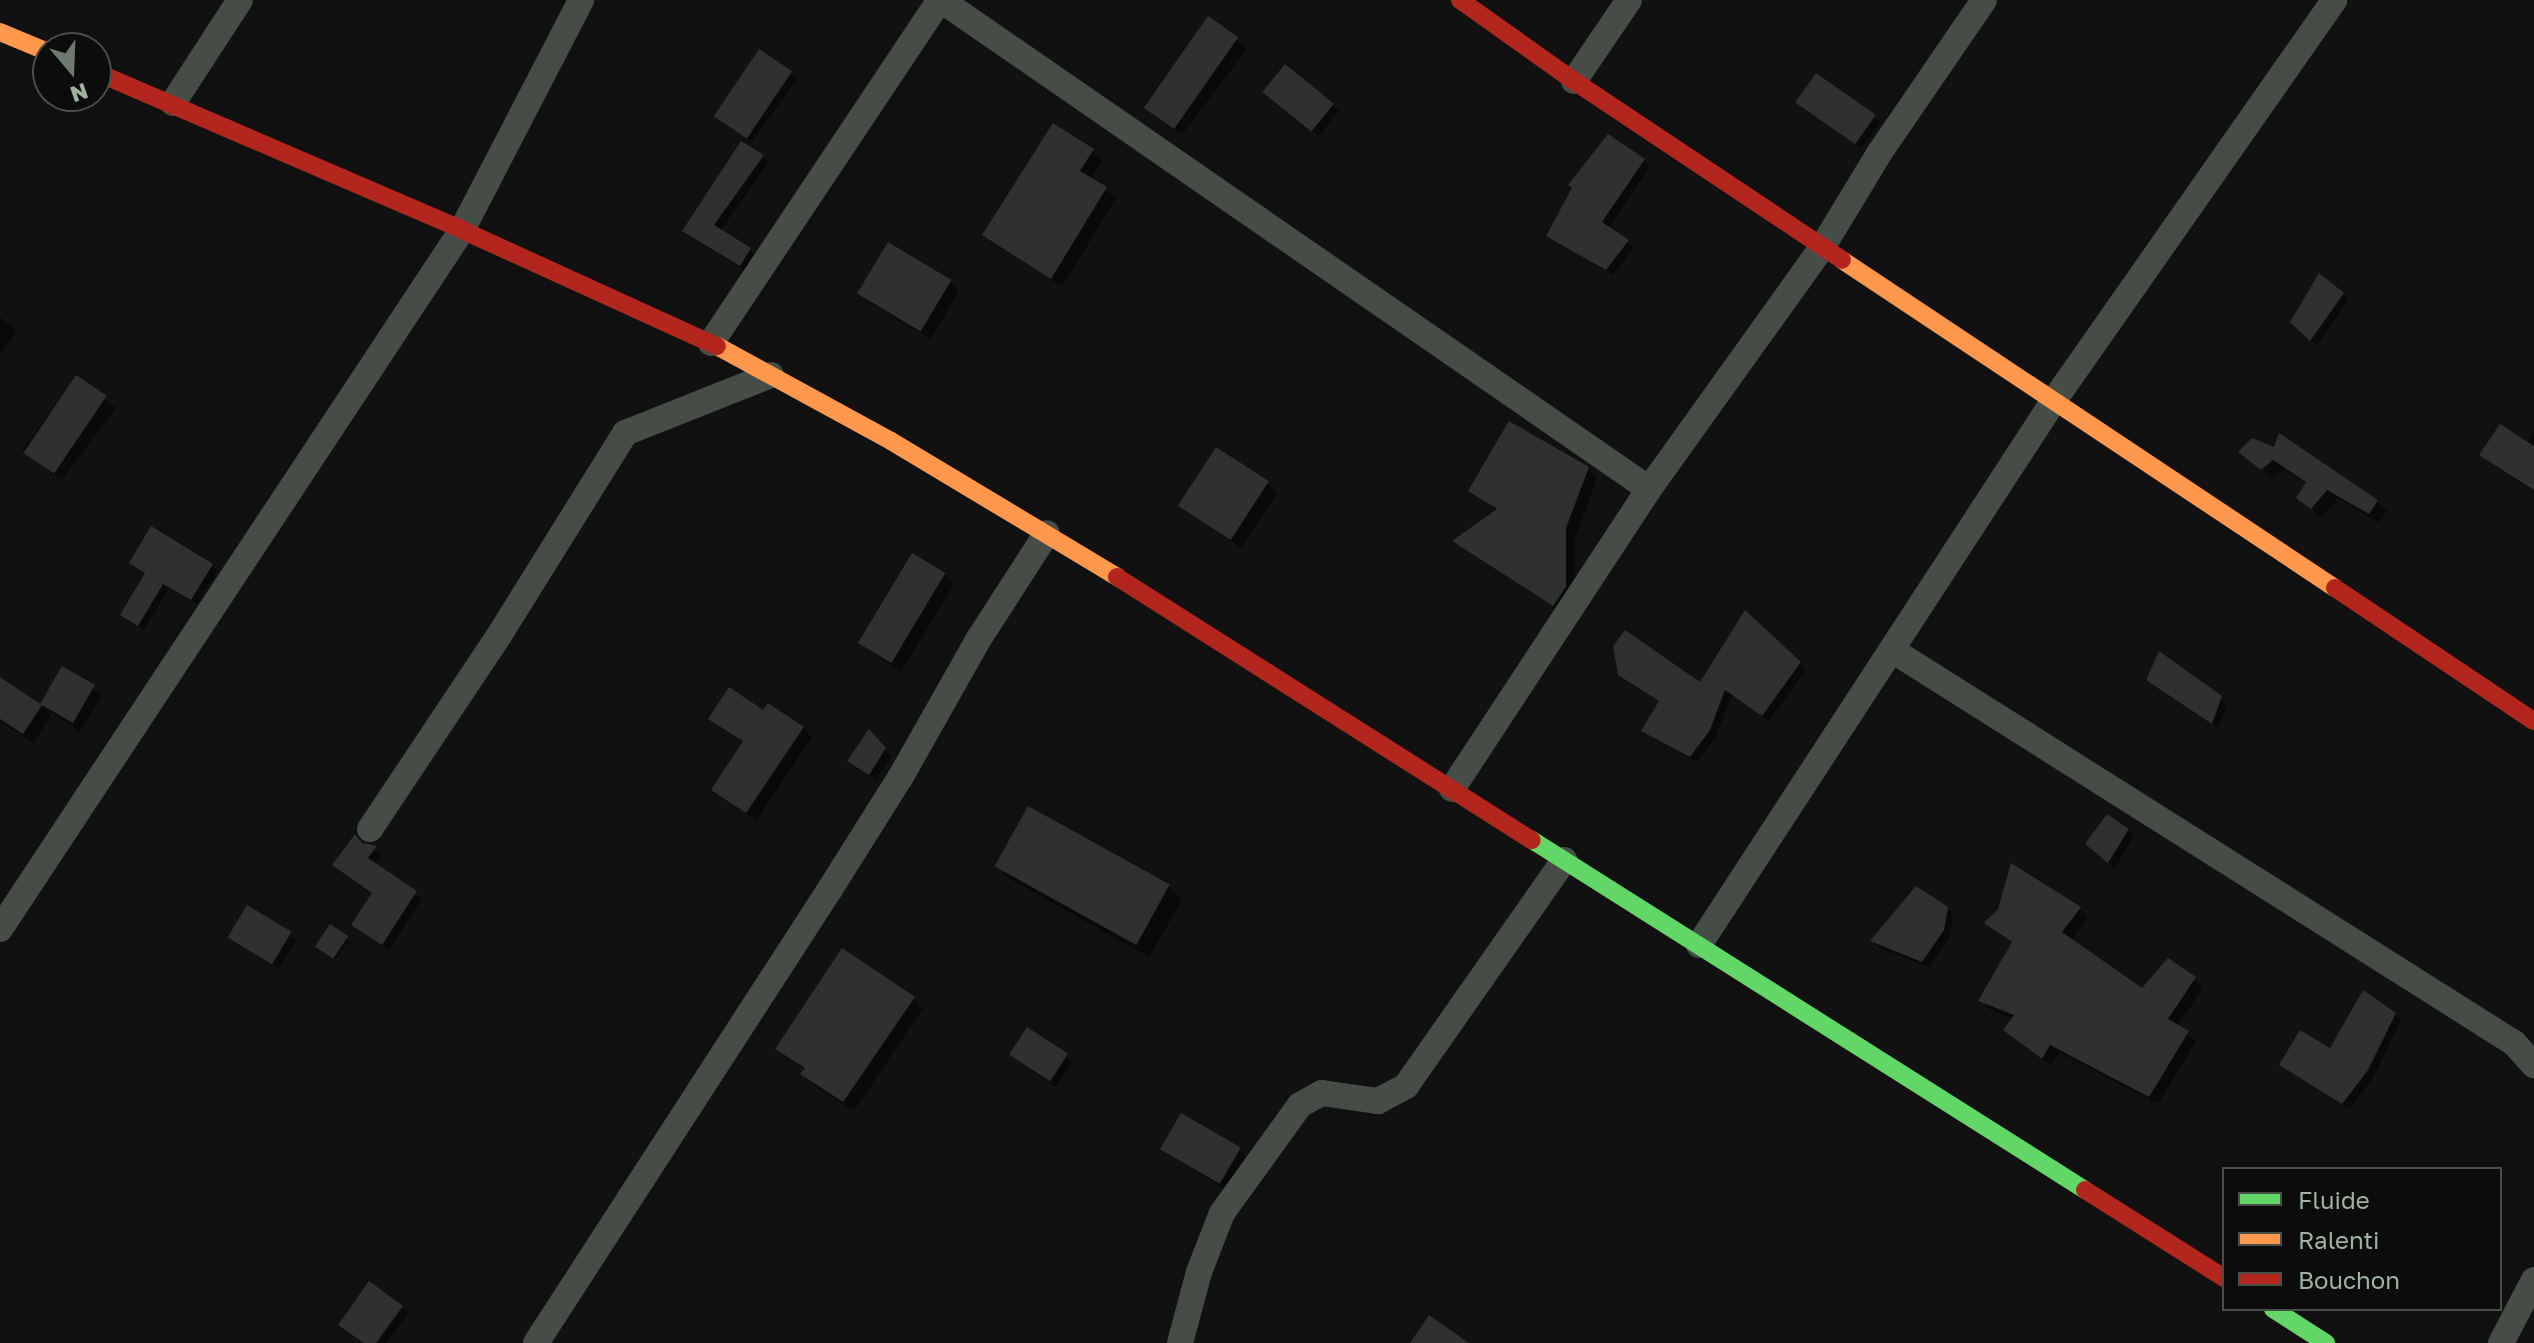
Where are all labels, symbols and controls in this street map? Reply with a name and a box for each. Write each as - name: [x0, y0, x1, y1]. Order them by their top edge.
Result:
- north arrow: [32, 32, 112, 112]
- text: N: [67, 78, 92, 109]
- legend: [2222, 1167, 2502, 1311]
- text: Fluide: [2298, 1185, 2370, 1214]
- text: Ralenti: [2298, 1225, 2380, 1254]
- text: Bouchon: [2298, 1265, 2400, 1294]

